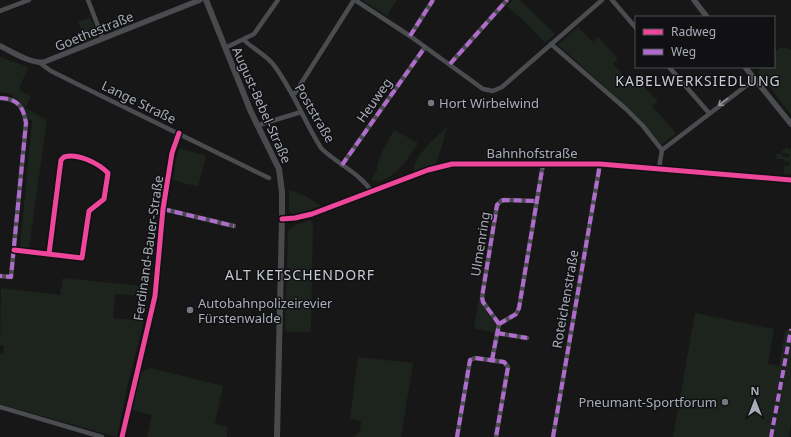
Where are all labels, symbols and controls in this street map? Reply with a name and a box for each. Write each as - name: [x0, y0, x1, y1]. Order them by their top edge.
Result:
- street label: Goethestraße: [52, 7, 136, 55]
- legend: [635, 16, 775, 68]
- text: Radweg: [671, 23, 716, 40]
- text: Weg: [671, 43, 696, 60]
- street label: August-Bebel-Straße: [228, 44, 296, 166]
- district label: KABELWERKSIEDLUNG: [615, 71, 781, 90]
- street label: Heuweg: [352, 74, 396, 126]
- street label: Lange Straße: [99, 76, 179, 128]
- street label: Poststraße: [291, 80, 339, 146]
- place label: Hort Wirbelwind: [439, 94, 539, 112]
- marker: Hort Wirbelwind: [426, 98, 436, 108]
- one-way arrow: [718, 98, 729, 106]
- street label: Bahnhofstraße: [486, 144, 578, 162]
- street label: Ferdinand-Bauer-Straße: [129, 174, 167, 322]
- street label: Ulmenring: [466, 210, 494, 278]
- street label: Roteichenstraße: [547, 248, 583, 350]
- district label: ALT KETSCHENDORF: [225, 265, 375, 284]
- place label: Autobahnpolizeirevier Fürstenwalde: [198, 294, 333, 327]
- marker: Autobahnpolizeirevier Fürstenwalde: [185, 305, 195, 315]
- north arrow: [735, 381, 775, 421]
- text: N: [751, 383, 759, 398]
- place label: Pneumant-Sportforum: [578, 393, 717, 411]
- marker: Pneumant-Sportforum: [720, 397, 730, 407]

